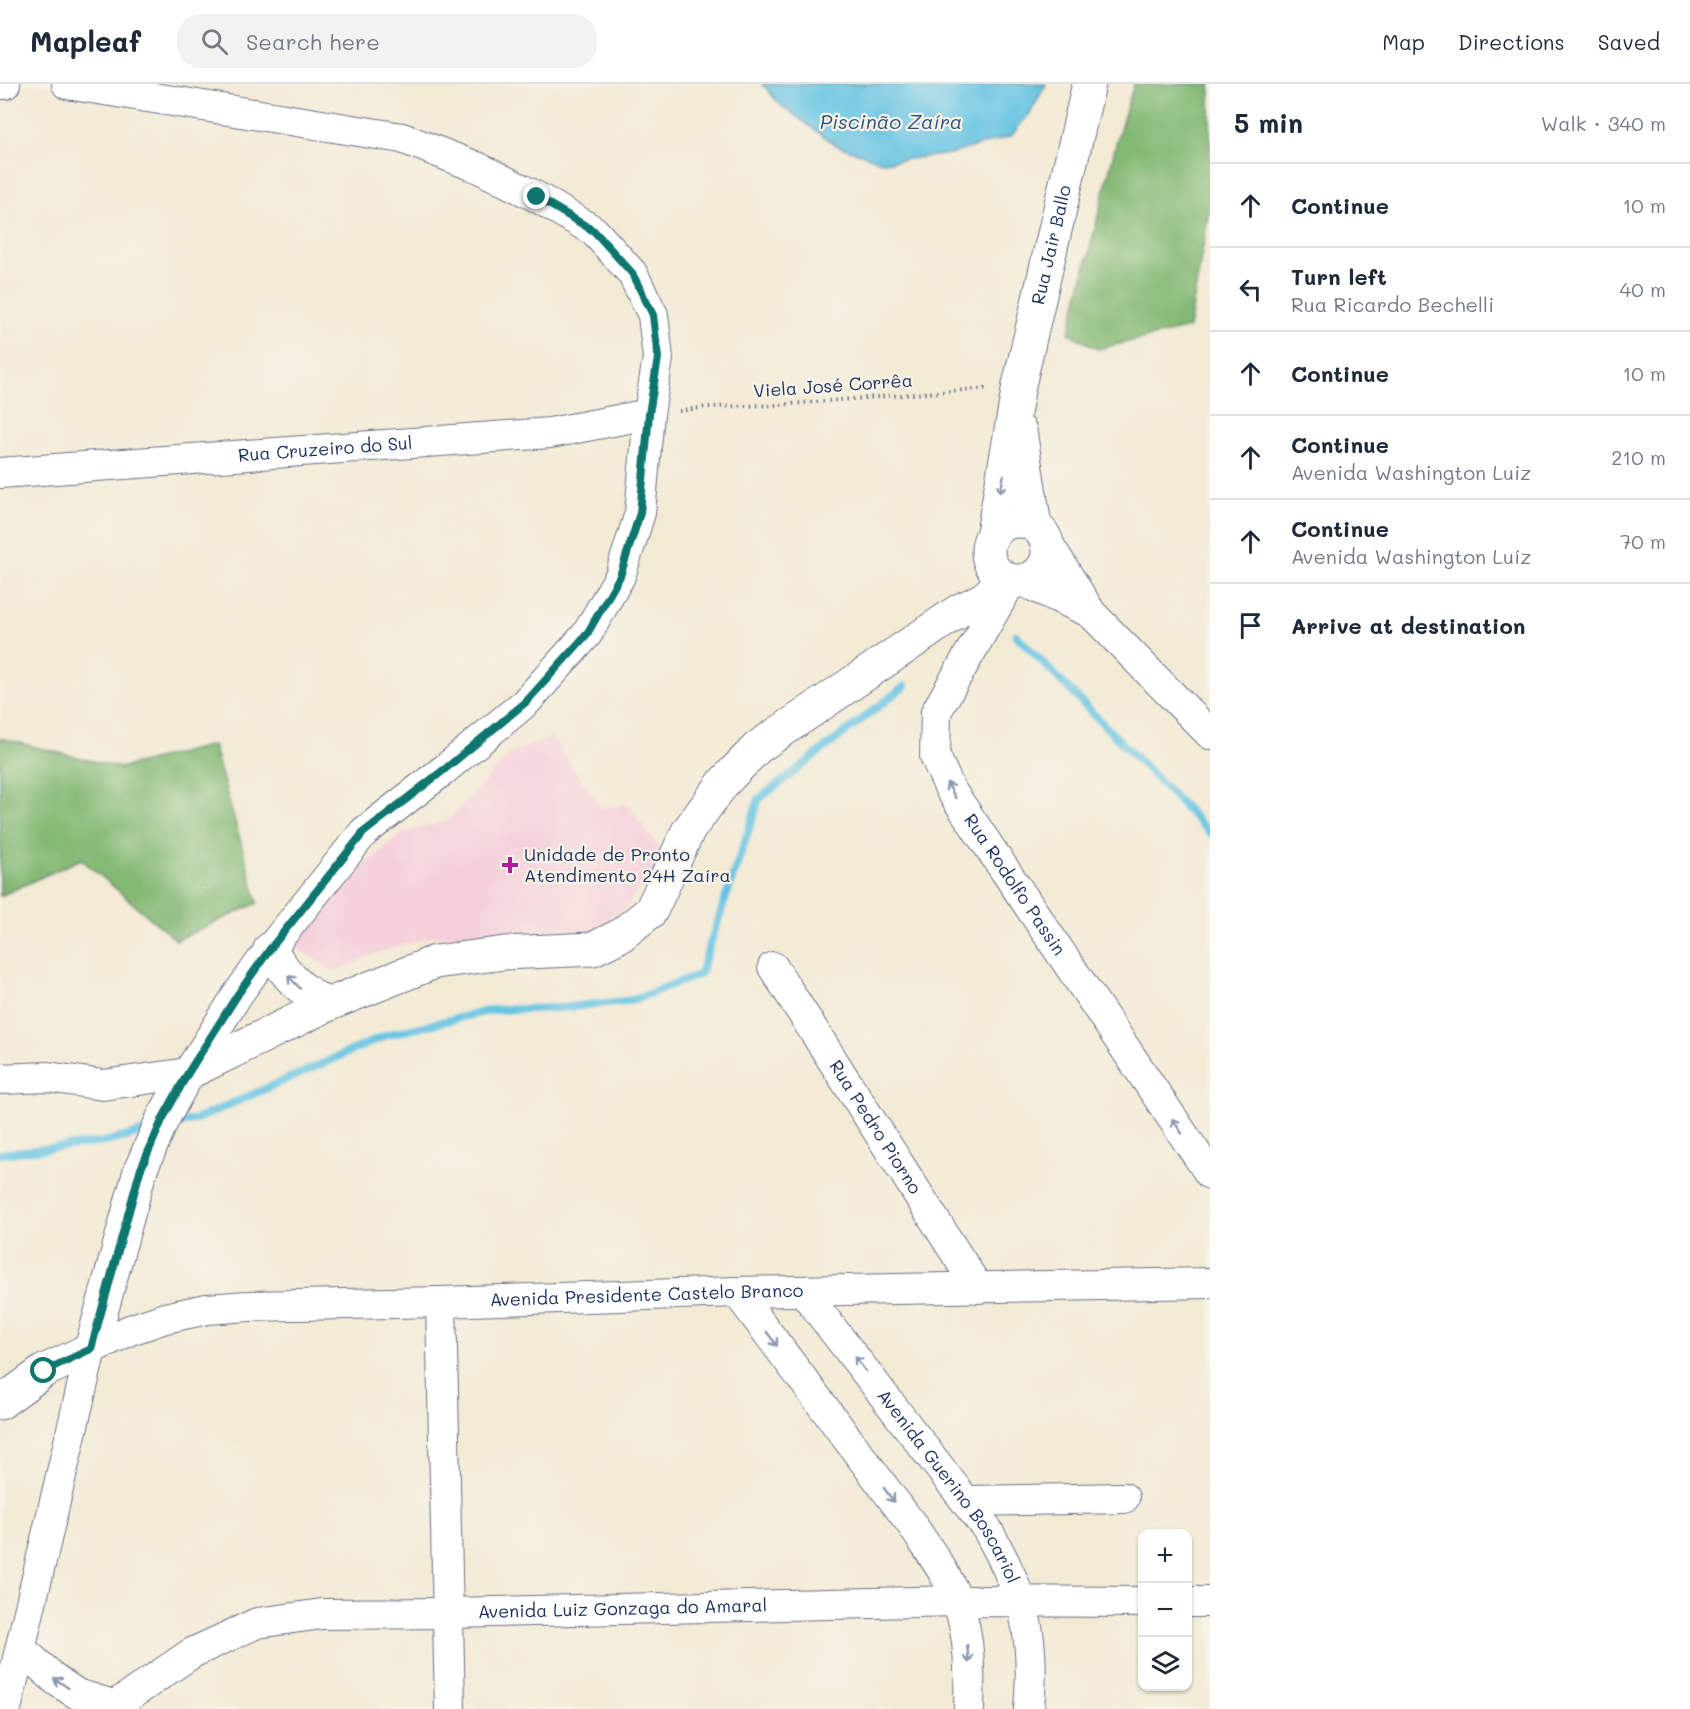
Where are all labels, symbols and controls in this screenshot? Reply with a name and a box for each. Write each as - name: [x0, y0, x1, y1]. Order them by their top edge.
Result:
- search box: [177, 14, 597, 68]
- text: Mapleaf: [30, 23, 141, 59]
- icon: search: [198, 25, 231, 58]
- text: Search here: [246, 27, 380, 56]
- text: Map: [1382, 28, 1425, 55]
- text: Directions: [1458, 28, 1565, 55]
- text: Saved: [1598, 28, 1660, 55]
- text: 5 min: [1234, 106, 1303, 140]
- water label: Piscinão Zaíra: [820, 108, 962, 134]
- text: Walk · 340 m: [1541, 110, 1666, 136]
- street label: Rua Jair Ballo: [1025, 182, 1076, 307]
- route end: [523, 183, 549, 209]
- icon: ahead: [1234, 189, 1267, 222]
- text: Continue: [1291, 191, 1389, 220]
- text: 10 m: [1622, 192, 1666, 218]
- text: Turn left: [1291, 262, 1387, 291]
- icon: left: [1234, 273, 1267, 306]
- text: 40 m: [1620, 276, 1666, 302]
- text: Rua Ricardo Bechelli: [1291, 291, 1494, 317]
- icon: ahead: [1234, 357, 1267, 390]
- text: Continue: [1291, 359, 1389, 388]
- text: 10 m: [1622, 360, 1666, 386]
- street label: Viela José Corrêa: [752, 367, 914, 403]
- street label: Rua Cruzeiro do Sul: [237, 430, 413, 467]
- text: Continue: [1291, 430, 1389, 459]
- icon: ahead: [1234, 441, 1267, 474]
- text: 210 m: [1611, 444, 1666, 470]
- text: Avenida Washington Luiz: [1291, 459, 1531, 485]
- one-way arrow: [996, 474, 1007, 493]
- text: Continue: [1291, 514, 1389, 543]
- icon: ahead: [1234, 525, 1267, 558]
- text: 70 m: [1620, 528, 1666, 554]
- text: Avenida Washington Luíz: [1291, 543, 1531, 569]
- icon: arrive: [1234, 609, 1267, 642]
- text: Arrive at destination: [1291, 611, 1526, 640]
- one-way arrow: [945, 782, 957, 799]
- street label: Rua Rodolfo Passin: [959, 809, 1072, 960]
- place label: Unidade de Pronto Atendimento 24H Zaíra: [524, 842, 731, 887]
- marker: Unidade de Pronto Atendimento 24H Zaíra: [501, 856, 519, 874]
- one-way arrow: [287, 974, 301, 989]
- street label: Rua Pedro Piorno: [824, 1055, 928, 1198]
- one-way arrow: [1171, 1118, 1183, 1134]
- street label: Avenida Presidente Castelo Branco: [489, 1278, 804, 1311]
- one-way arrow: [766, 1330, 779, 1346]
- one-way arrow: [853, 1356, 866, 1372]
- route start: [30, 1357, 56, 1383]
- street label: Avenida Guerino Boscariol: [872, 1384, 1026, 1587]
- one-way arrow: [883, 1486, 896, 1502]
- map controls: [1138, 1529, 1192, 1691]
- button: +: [1138, 1529, 1192, 1583]
- button: −: [1138, 1583, 1192, 1637]
- street label: Avenida Luiz Gonzaga do Amaral: [478, 1592, 767, 1623]
- button: layers: [1138, 1637, 1192, 1691]
- one-way arrow: [963, 1644, 974, 1664]
- one-way arrow: [53, 1677, 70, 1689]

